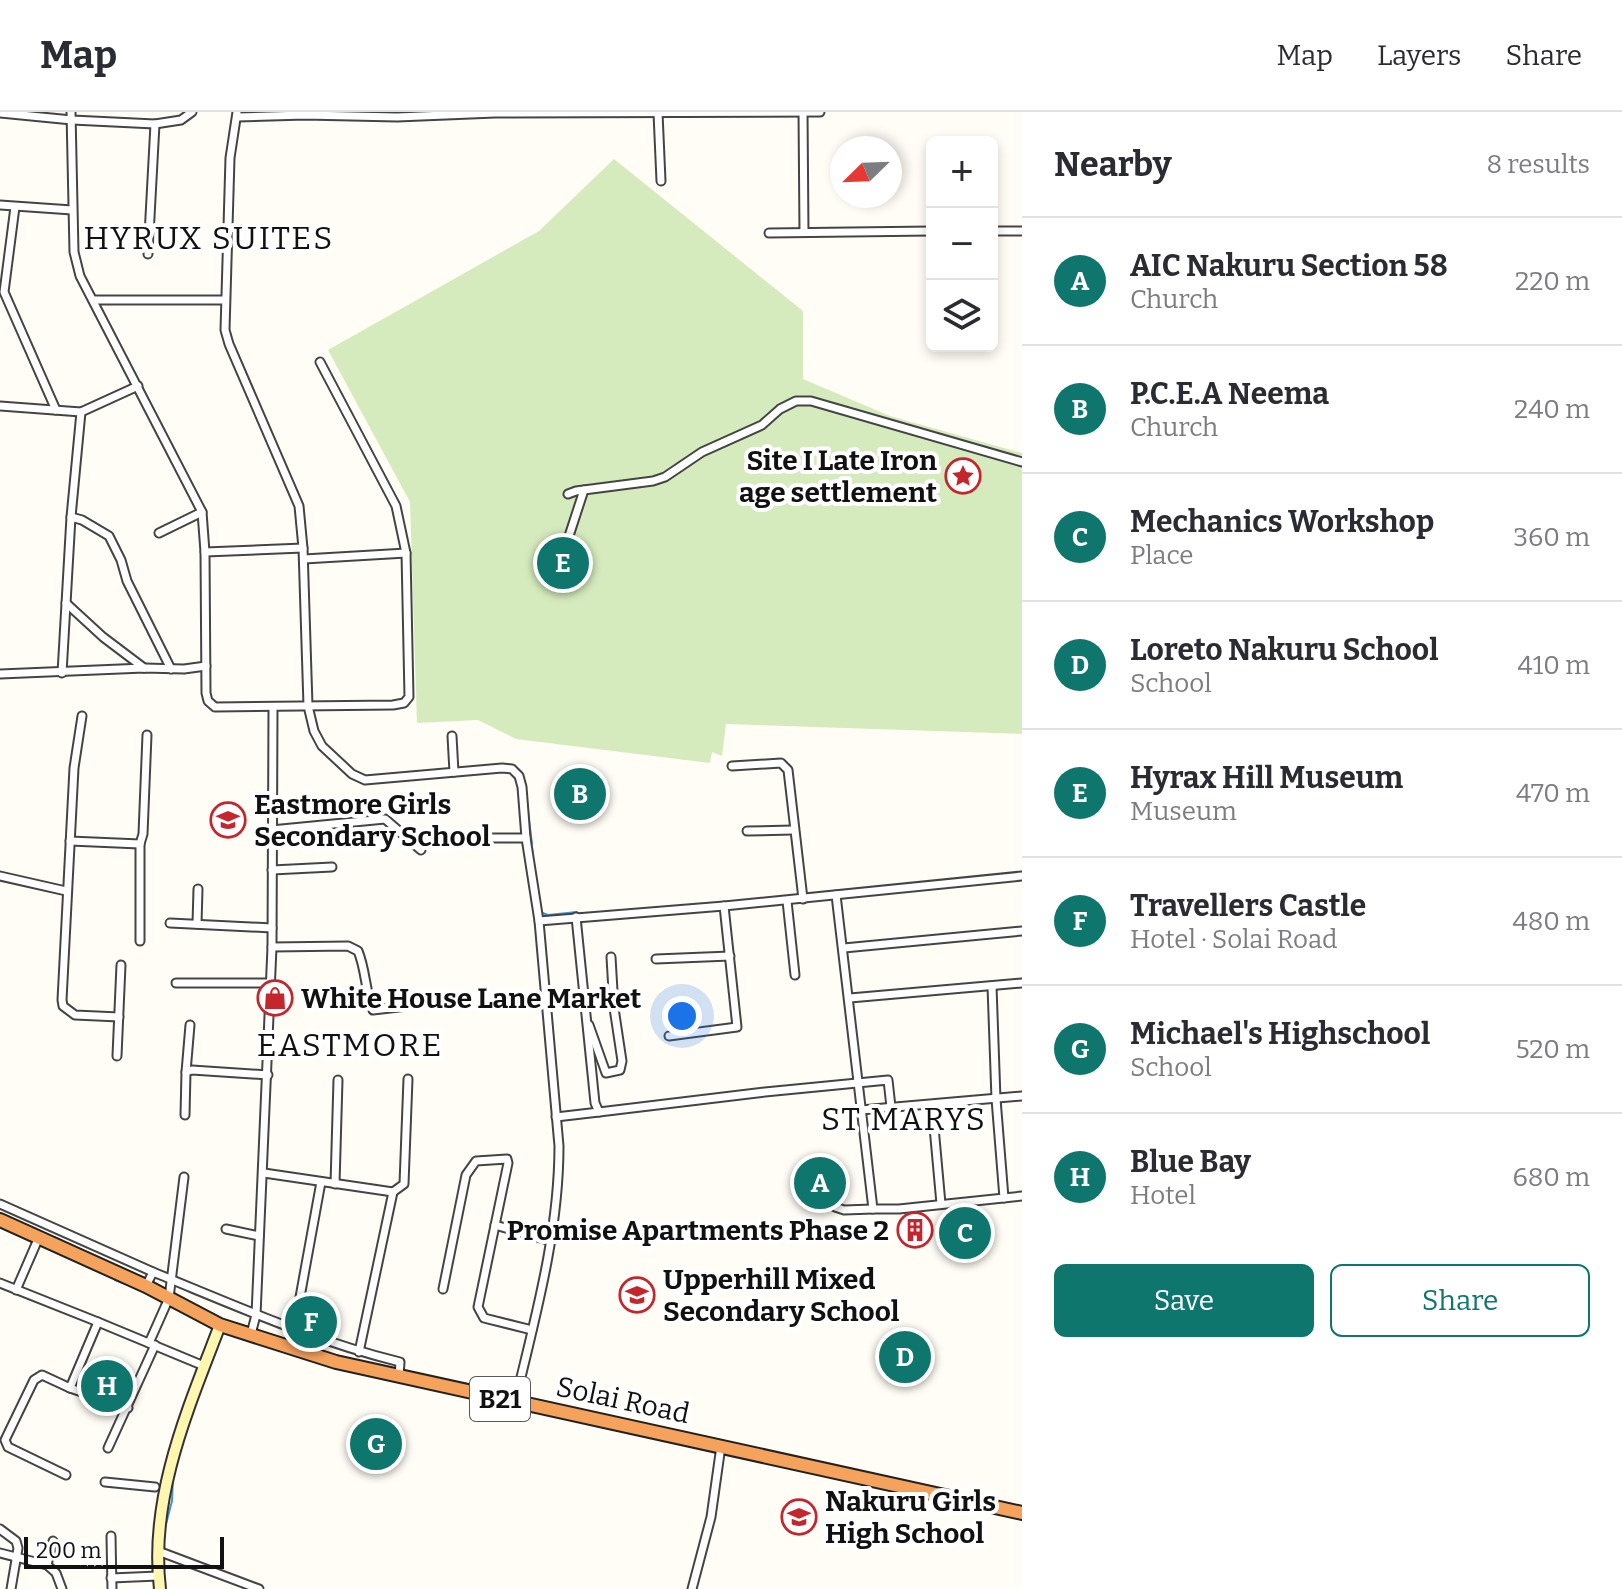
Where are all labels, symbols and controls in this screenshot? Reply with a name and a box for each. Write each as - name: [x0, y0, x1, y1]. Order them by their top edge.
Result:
- text: Map: [40, 32, 117, 78]
- text: Map: [1276, 39, 1333, 72]
- text: Layers: [1377, 39, 1461, 72]
- text: Share: [1505, 39, 1582, 72]
- north arrow: [830, 136, 902, 208]
- map controls: [926, 136, 998, 352]
- button: +: [926, 136, 998, 208]
- text: Nearby: [1054, 144, 1172, 185]
- text: 8 results: [1486, 149, 1590, 180]
- button: −: [926, 208, 998, 280]
- district label: HYRUX SUITES: [84, 219, 334, 257]
- text: AIC Nakuru Section 58: [1130, 248, 1448, 284]
- text: A: [1071, 266, 1089, 297]
- text: 220 m: [1515, 266, 1590, 297]
- button: layers: [926, 280, 998, 352]
- text: Church: [1130, 284, 1218, 315]
- text: P.C.E.A Neema: [1130, 376, 1329, 412]
- text: B: [1072, 394, 1088, 425]
- text: 240 m: [1514, 394, 1590, 425]
- text: Church: [1130, 412, 1218, 443]
- place label: Site I Late Iron age settlement: [739, 444, 937, 509]
- place icon: Site I Late Iron age settlement: [944, 457, 982, 495]
- text: Mechanics Workshop: [1130, 504, 1434, 540]
- text: C: [1072, 522, 1088, 553]
- text: 360 m: [1513, 522, 1590, 553]
- pin: E: [537, 533, 589, 593]
- text: Place: [1130, 540, 1194, 571]
- text: Loreto Nakuru School: [1130, 632, 1438, 668]
- text: D: [1071, 650, 1089, 681]
- text: 410 m: [1518, 650, 1590, 681]
- text: School: [1130, 668, 1212, 699]
- text: Hyrax Hill Museum: [1130, 760, 1403, 796]
- pin: B: [554, 764, 606, 824]
- text: E: [1072, 778, 1088, 809]
- text: 470 m: [1516, 778, 1590, 809]
- place label: Eastmore Girls Secondary School: [254, 788, 491, 853]
- text: Museum: [1130, 796, 1237, 827]
- school or university icon: Eastmore Girls Secondary School: [209, 801, 247, 839]
- text: Travellers Castle: [1130, 888, 1366, 924]
- text: F: [1073, 906, 1087, 937]
- text: 480 m: [1513, 906, 1590, 937]
- text: Hotel · Solai Road: [1130, 924, 1338, 955]
- shop icon: White House Lane Market: [256, 979, 294, 1017]
- place label: White House Lane Market: [301, 982, 641, 1015]
- your location: [662, 996, 702, 1036]
- text: Michael's Highschool: [1130, 1016, 1430, 1052]
- district label: EASTMORE: [257, 1026, 443, 1064]
- text: G: [1071, 1034, 1089, 1065]
- text: 520 m: [1516, 1034, 1590, 1065]
- text: School: [1130, 1052, 1212, 1083]
- district label: ST MARYS: [821, 1100, 987, 1138]
- text: Blue Bay: [1130, 1144, 1251, 1180]
- pin: A: [794, 1153, 846, 1213]
- text: H: [1070, 1162, 1090, 1193]
- text: 680 m: [1512, 1162, 1590, 1193]
- text: Hotel: [1130, 1180, 1196, 1211]
- pin: C: [939, 1203, 991, 1263]
- building icon: Promise Apartments Phase 2: [896, 1211, 934, 1249]
- place label: Promise Apartments Phase 2: [507, 1214, 889, 1247]
- place label: Upperhill Mixed Secondary School: [663, 1263, 900, 1328]
- button: Save: [1054, 1264, 1314, 1337]
- button: Share: [1330, 1264, 1590, 1337]
- school or university icon: Upperhill Mixed Secondary School: [618, 1276, 656, 1314]
- pin: F: [285, 1292, 337, 1352]
- pin: D: [879, 1327, 931, 1387]
- pin: H: [81, 1356, 133, 1416]
- street label: Solai Road: [553, 1370, 693, 1430]
- road number: B21: [470, 1377, 530, 1421]
- pin: G: [350, 1414, 402, 1474]
- place label: Nakuru Girls High School: [825, 1485, 996, 1550]
- school or university icon: Nakuru Girls High School: [780, 1498, 818, 1536]
- scale bar: [24, 1533, 224, 1569]
- text: 200 m: [36, 1537, 102, 1564]

